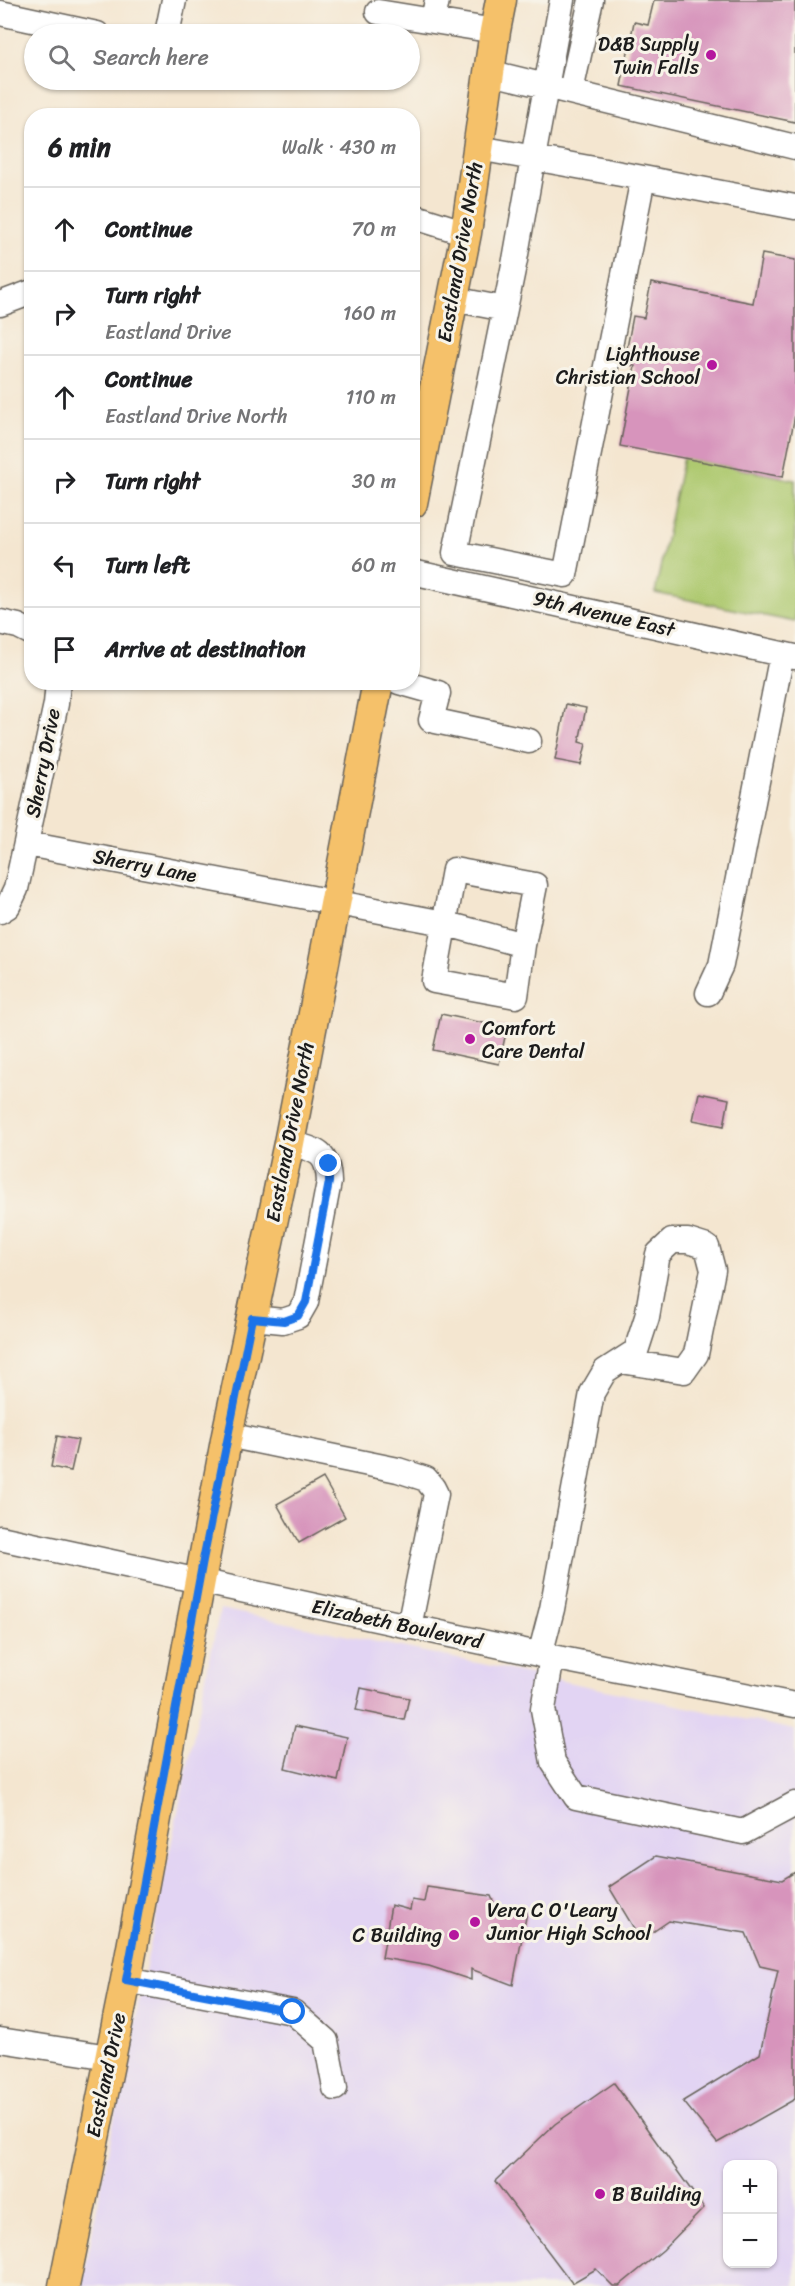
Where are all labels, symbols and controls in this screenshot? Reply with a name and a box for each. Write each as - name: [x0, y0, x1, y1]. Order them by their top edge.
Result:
- search box: [24, 24, 420, 90]
- place label: D&B Supply Twin Falls: [598, 27, 700, 85]
- text: Search here: [93, 38, 209, 77]
- icon: search: [45, 41, 78, 74]
- marker: D&B Supply Twin Falls: [704, 48, 718, 62]
- text: 6 min: [48, 124, 111, 170]
- text: Walk · 430 m: [282, 130, 396, 165]
- street label: Eastland Drive North: [427, 159, 493, 345]
- text: Continue: [105, 210, 193, 249]
- text: 70 m: [351, 212, 396, 247]
- icon: ahead: [48, 213, 81, 246]
- text: Turn right: [105, 276, 200, 315]
- text: 160 m: [343, 296, 396, 331]
- icon: right: [48, 297, 81, 330]
- text: Eastland Drive: [105, 315, 232, 350]
- place label: Lighthouse Christian School: [556, 337, 701, 395]
- marker: Lighthouse Christian School: [705, 358, 719, 372]
- text: Continue: [105, 360, 193, 399]
- text: 110 m: [346, 380, 396, 415]
- icon: ahead: [48, 381, 81, 414]
- text: Eastland Drive North: [105, 399, 288, 434]
- text: Turn right: [105, 462, 200, 501]
- text: 30 m: [352, 464, 396, 499]
- icon: right: [48, 465, 81, 498]
- text: Turn left: [105, 546, 190, 585]
- text: 60 m: [351, 548, 396, 583]
- icon: left: [48, 549, 81, 582]
- street label: 9th Avenue East: [530, 581, 679, 647]
- text: Arrive at destination: [105, 630, 306, 669]
- icon: arrive: [48, 633, 81, 666]
- street label: Sherry Drive: [15, 705, 71, 821]
- street label: Sherry Lane: [90, 839, 200, 893]
- place label: Comfort Care Dental: [482, 1011, 586, 1069]
- marker: Comfort Care Dental: [463, 1032, 477, 1046]
- street label: Eastland Drive North: [255, 1039, 325, 1225]
- route end: [315, 1150, 341, 1176]
- street label: Elizabeth Boulevard: [308, 1589, 487, 1659]
- place label: Vera C O'Leary Junior High School: [486, 1893, 652, 1951]
- marker: Vera C O'Leary Junior High School: [468, 1915, 482, 1929]
- place label: C Building: [353, 1918, 442, 1953]
- marker: C Building: [447, 1928, 461, 1942]
- route start: [279, 1998, 305, 2024]
- street label: Eastland Drive: [76, 2009, 136, 2141]
- map controls: [723, 2160, 777, 2268]
- button: +: [723, 2160, 777, 2214]
- place label: B Building: [612, 2177, 702, 2212]
- marker: B Building: [593, 2187, 607, 2201]
- button: −: [723, 2214, 777, 2268]

